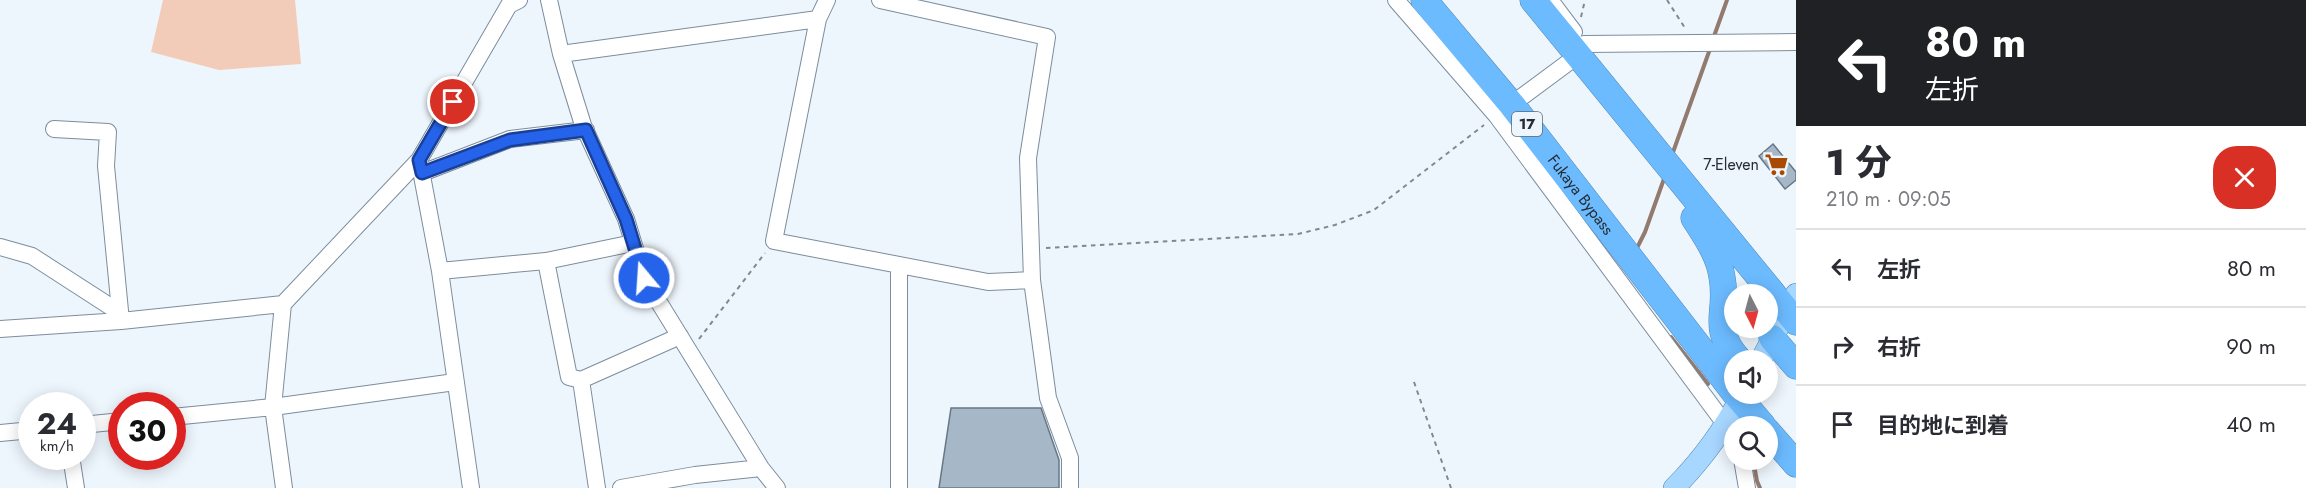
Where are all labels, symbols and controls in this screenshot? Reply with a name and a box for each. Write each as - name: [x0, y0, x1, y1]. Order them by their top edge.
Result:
- text: 80 m: [1925, 12, 2026, 73]
- icon: left: [1826, 24, 1904, 102]
- text: 左折: [1925, 70, 1979, 109]
- pin: [427, 76, 478, 127]
- icon: arrive: [436, 85, 469, 118]
- road number: 17: [1512, 112, 1542, 136]
- text: 1 分: [1826, 136, 1892, 188]
- button: close: [2213, 146, 2276, 209]
- street label: Fukaya Bypass: [1543, 149, 1620, 239]
- supermarket icon: 7-Eleven: [1764, 151, 1790, 177]
- place label: 7-Eleven: [1703, 153, 1759, 176]
- text: 210 m · 09:05: [1826, 185, 1951, 214]
- position arrow: [612, 246, 676, 310]
- icon: left: [1826, 252, 1859, 285]
- text: 80 m: [2227, 252, 2276, 284]
- text: 左折: [1877, 253, 1921, 285]
- north arrow: [1724, 284, 1778, 338]
- map controls: [1724, 284, 1778, 470]
- icon: right: [1826, 330, 1859, 363]
- text: 90 m: [2226, 330, 2276, 362]
- text: 右折: [1877, 331, 1921, 363]
- button: sound: [1724, 350, 1778, 404]
- speed limit sign: 30: [108, 392, 186, 470]
- text: 24: [37, 402, 77, 445]
- icon: arrive: [1826, 408, 1859, 441]
- text: 40 m: [2226, 408, 2276, 440]
- text: 目的地に到着: [1877, 409, 2009, 441]
- button: search: [1724, 416, 1778, 470]
- text: km/h: [40, 435, 74, 457]

